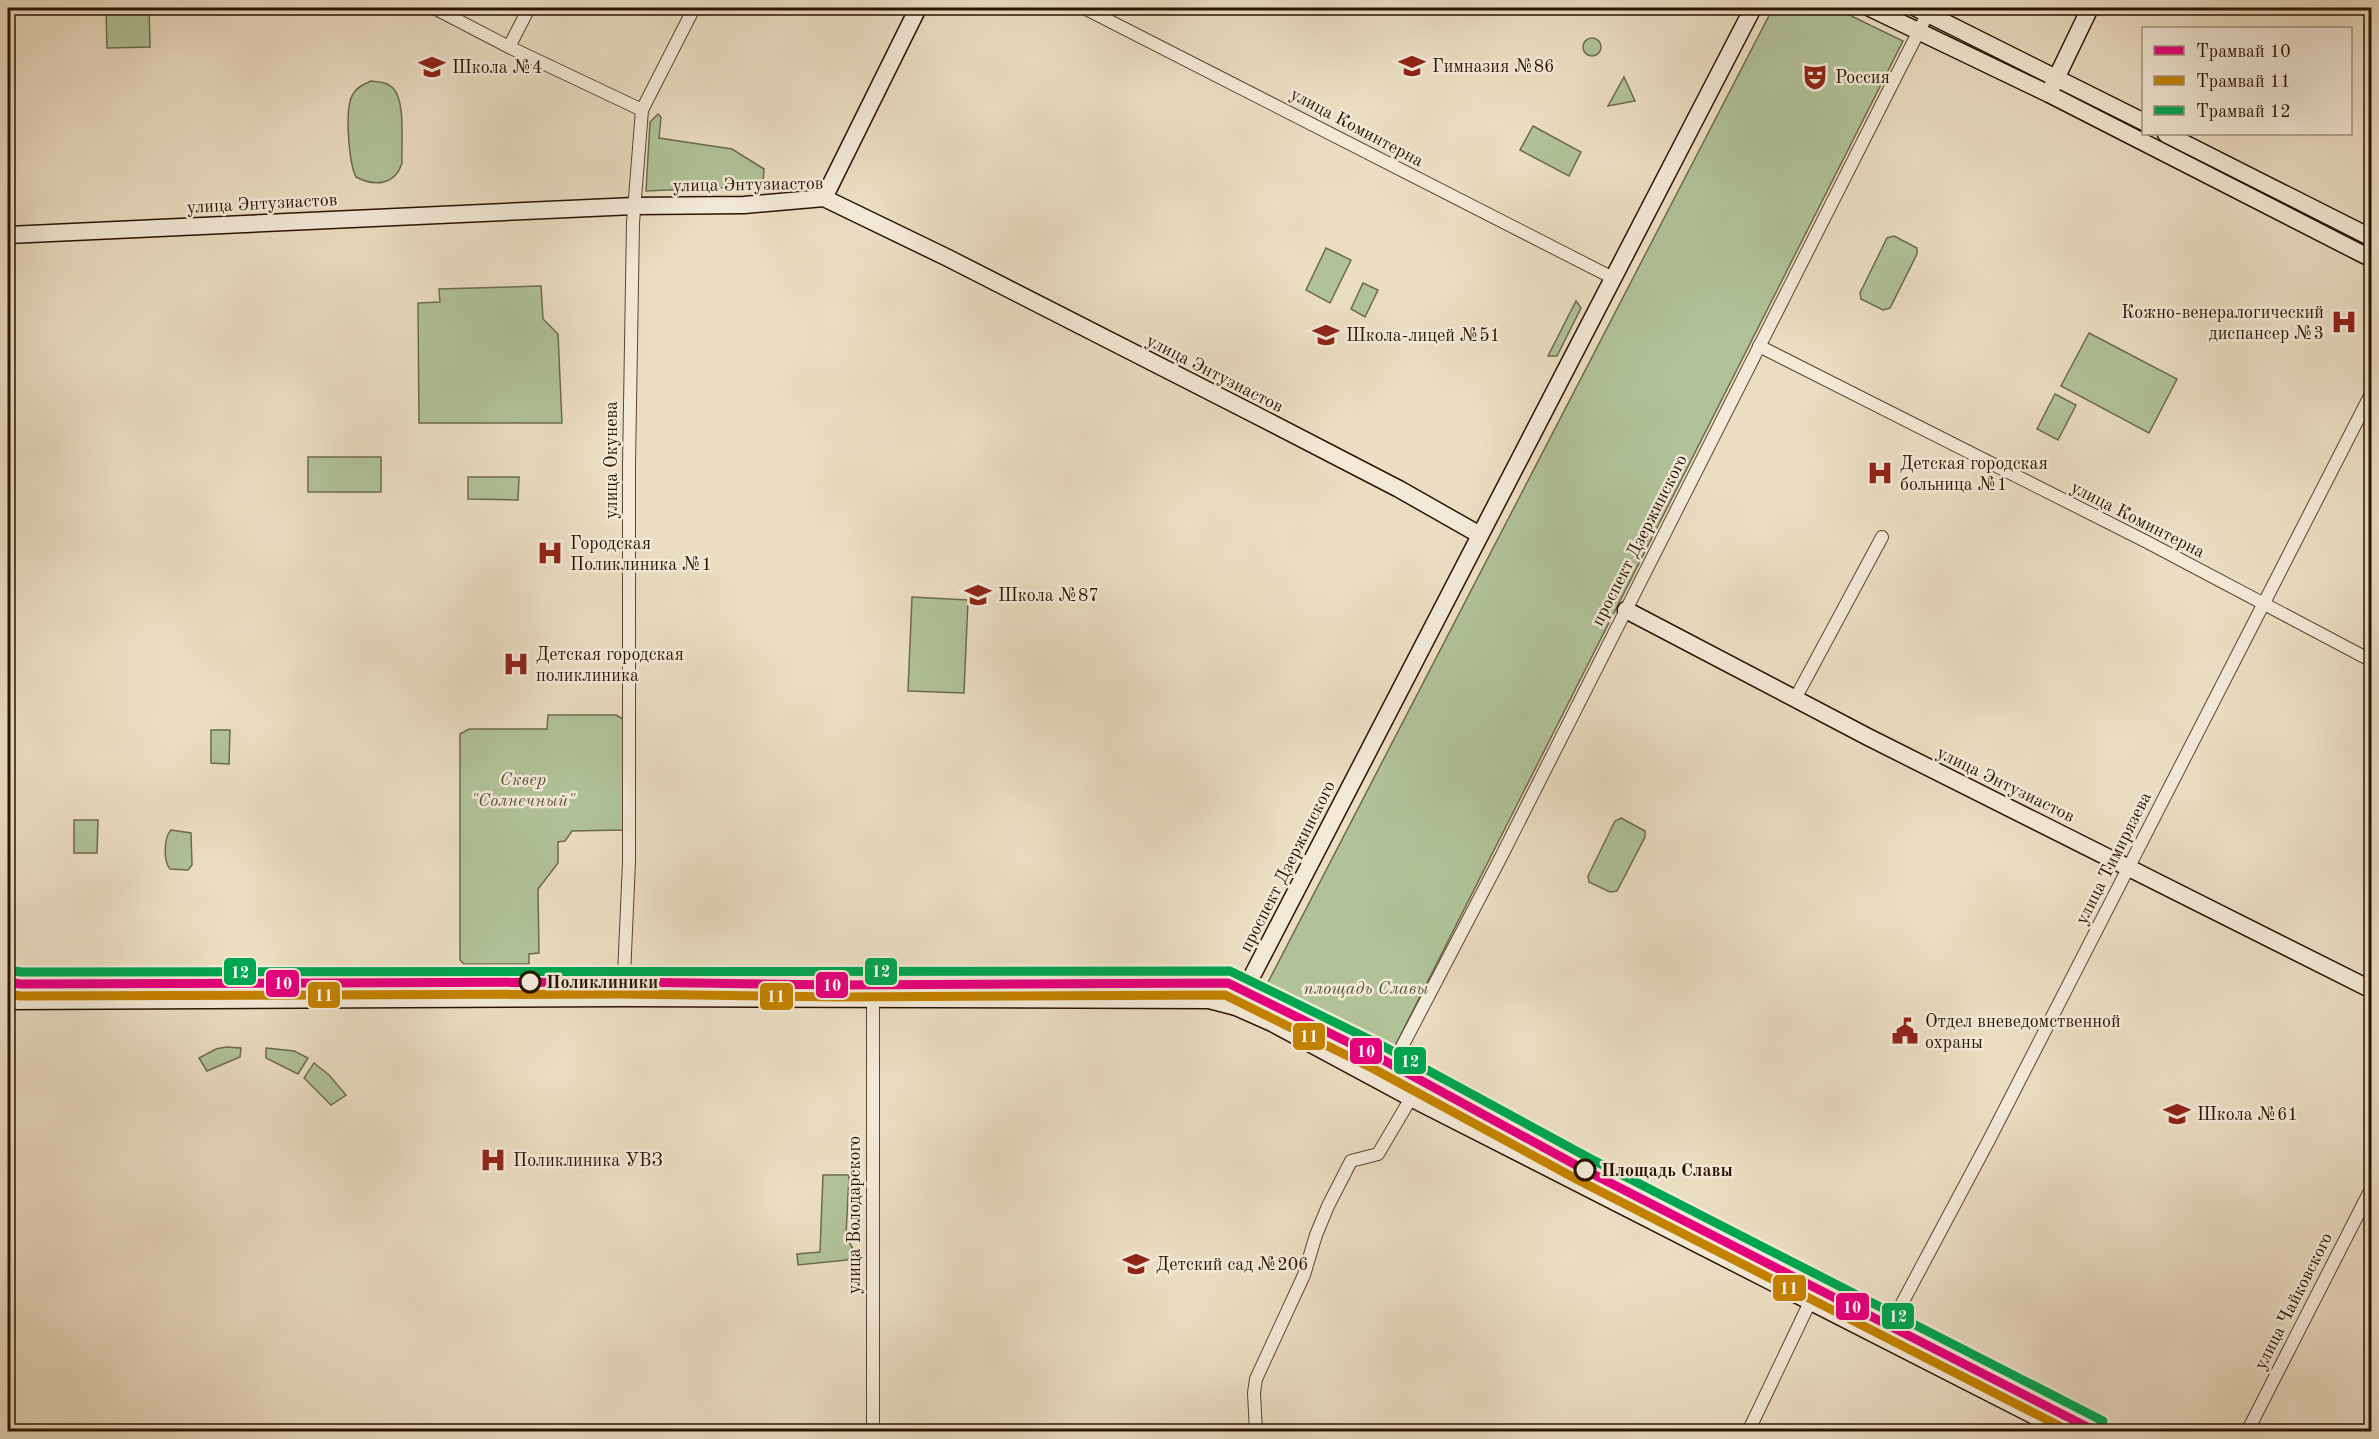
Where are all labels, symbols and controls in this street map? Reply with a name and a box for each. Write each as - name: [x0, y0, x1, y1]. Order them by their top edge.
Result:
- legend: [2142, 27, 2352, 135]
- text: Трамвай 10: [2196, 43, 2291, 61]
- school or university icon: Гимназия №86: [1397, 51, 1427, 81]
- school or university icon: Школа №4: [417, 52, 447, 82]
- place label: Гимназия №86: [1432, 58, 1555, 76]
- place label: Школа №4: [452, 59, 542, 77]
- theatre icon: Россия: [1800, 62, 1830, 92]
- place label: Россия: [1835, 69, 1890, 87]
- text: Трамвай 11: [2196, 73, 2291, 91]
- street label: улица Коминтерна: [1287, 85, 1426, 171]
- text: Трамвай 12: [2196, 103, 2291, 121]
- street label: улица Энтузиастов: [672, 175, 824, 195]
- street label: улица Энтузиастов: [186, 191, 338, 217]
- place label: Кожно-венералогический диспансер №3: [2121, 304, 2324, 343]
- hospital icon: Кожно-венералогический диспансер №3: [2329, 307, 2359, 337]
- school or university icon: Школа-лицей №51: [1311, 320, 1341, 350]
- place label: Школа-лицей №51: [1346, 327, 1500, 345]
- street label: улица Энтузиастов: [1143, 332, 1286, 416]
- street label: улица Окунева: [603, 401, 621, 519]
- street label: проспект Дзержинского: [1589, 452, 1691, 629]
- place label: Детская городская больница №1: [1900, 455, 2048, 494]
- hospital icon: Детская городская больница №1: [1865, 458, 1895, 488]
- street label: улица Коминтерна: [2068, 478, 2208, 562]
- place label: Городская Поликлиника №1: [570, 535, 712, 574]
- hospital icon: Городская Поликлиника №1: [535, 538, 565, 568]
- school or university icon: Школа №87: [963, 580, 993, 610]
- place label: Школа №87: [998, 587, 1099, 605]
- place label: Детская городская поликлиника: [536, 646, 684, 685]
- hospital icon: Детская городская поликлиника: [501, 649, 531, 679]
- street label: улица Энтузиастов: [1934, 744, 2077, 826]
- park label: Сквер "Солнечный": [471, 771, 576, 810]
- street label: проспект Дзержинского: [1237, 778, 1339, 955]
- street label: улица Тимирязева: [2073, 789, 2155, 928]
- line badge: 12: [223, 957, 257, 986]
- line badge: 12: [864, 957, 898, 986]
- text: 12: [872, 965, 890, 981]
- text: 12: [231, 966, 249, 982]
- line badge: 10: [265, 969, 300, 998]
- marker: Поликлиники: [519, 971, 541, 993]
- line badge: 10: [815, 971, 849, 999]
- place label: Поликлиники: [546, 974, 658, 992]
- text: 10: [274, 977, 292, 993]
- text: 10: [823, 979, 841, 995]
- park label: площадь Славы: [1303, 980, 1429, 998]
- line badge: 11: [307, 981, 341, 1009]
- line badge: 11: [759, 982, 794, 1011]
- text: 11: [315, 989, 333, 1005]
- text: 11: [767, 990, 785, 1006]
- place label: Отдел вневедомственной охраны: [1925, 1013, 2121, 1052]
- public building icon: Отдел вневедомственной охраны: [1890, 1016, 1920, 1046]
- line badge: 11: [1292, 1022, 1326, 1051]
- text: 11: [1300, 1030, 1318, 1046]
- line badge: 10: [1349, 1037, 1383, 1065]
- text: 10: [1357, 1045, 1375, 1061]
- line badge: 12: [1393, 1046, 1427, 1075]
- text: 12: [1401, 1055, 1419, 1071]
- school or university icon: Школа №61: [2162, 1099, 2192, 1129]
- place label: Школа №61: [2197, 1106, 2298, 1124]
- street label: улица Володарского: [846, 1136, 864, 1294]
- hospital icon: Поликлиника УВЗ: [478, 1145, 508, 1175]
- place label: Поликлиника УВЗ: [513, 1152, 663, 1170]
- marker: Площадь Славы: [1574, 1159, 1596, 1181]
- place label: Площадь Славы: [1601, 1162, 1733, 1180]
- street label: улица Чайковского: [2252, 1230, 2336, 1373]
- school or university icon: Детский сад №206: [1121, 1249, 1151, 1279]
- place label: Детский сад №206: [1156, 1256, 1309, 1274]
- line badge: 11: [1772, 1274, 1807, 1302]
- text: 11: [1780, 1282, 1798, 1298]
- line badge: 10: [1835, 1292, 1870, 1321]
- text: 10: [1843, 1301, 1861, 1317]
- line badge: 12: [1881, 1302, 1915, 1330]
- text: 12: [1889, 1310, 1907, 1326]

